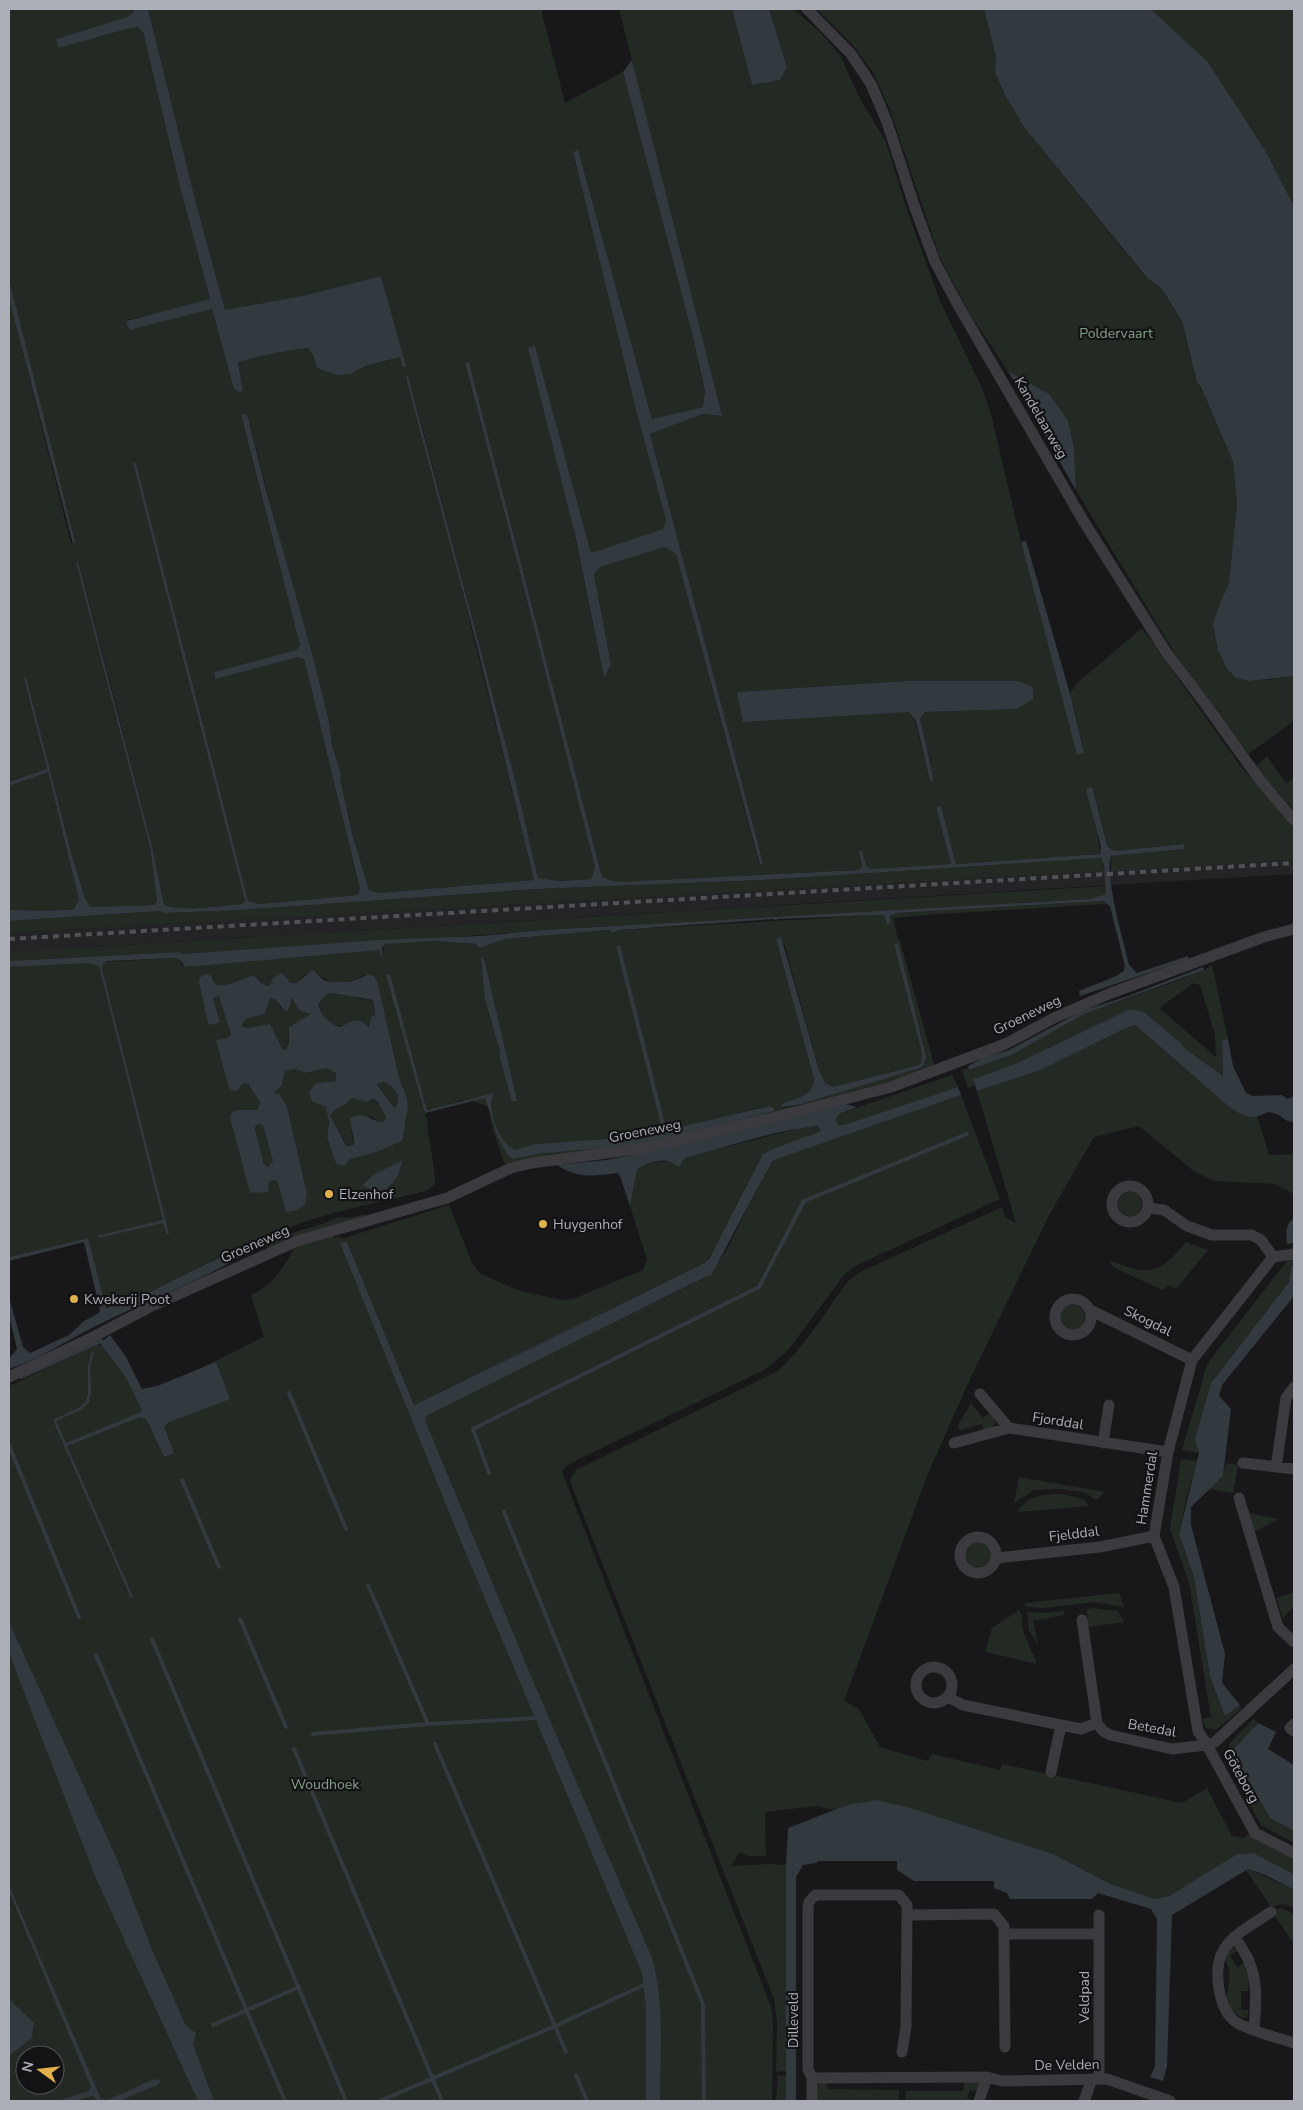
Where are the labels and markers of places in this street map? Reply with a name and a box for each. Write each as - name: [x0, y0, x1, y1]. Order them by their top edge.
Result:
- place label: Elzenhof: [339, 1185, 394, 1204]
- marker: Elzenhof: [323, 1188, 335, 1200]
- place label: Huygenhof: [553, 1215, 623, 1234]
- marker: Huygenhof: [537, 1218, 549, 1230]
- place label: Kwekerij Poot: [84, 1290, 170, 1309]
- marker: Kwekerij Poot: [68, 1293, 80, 1305]

